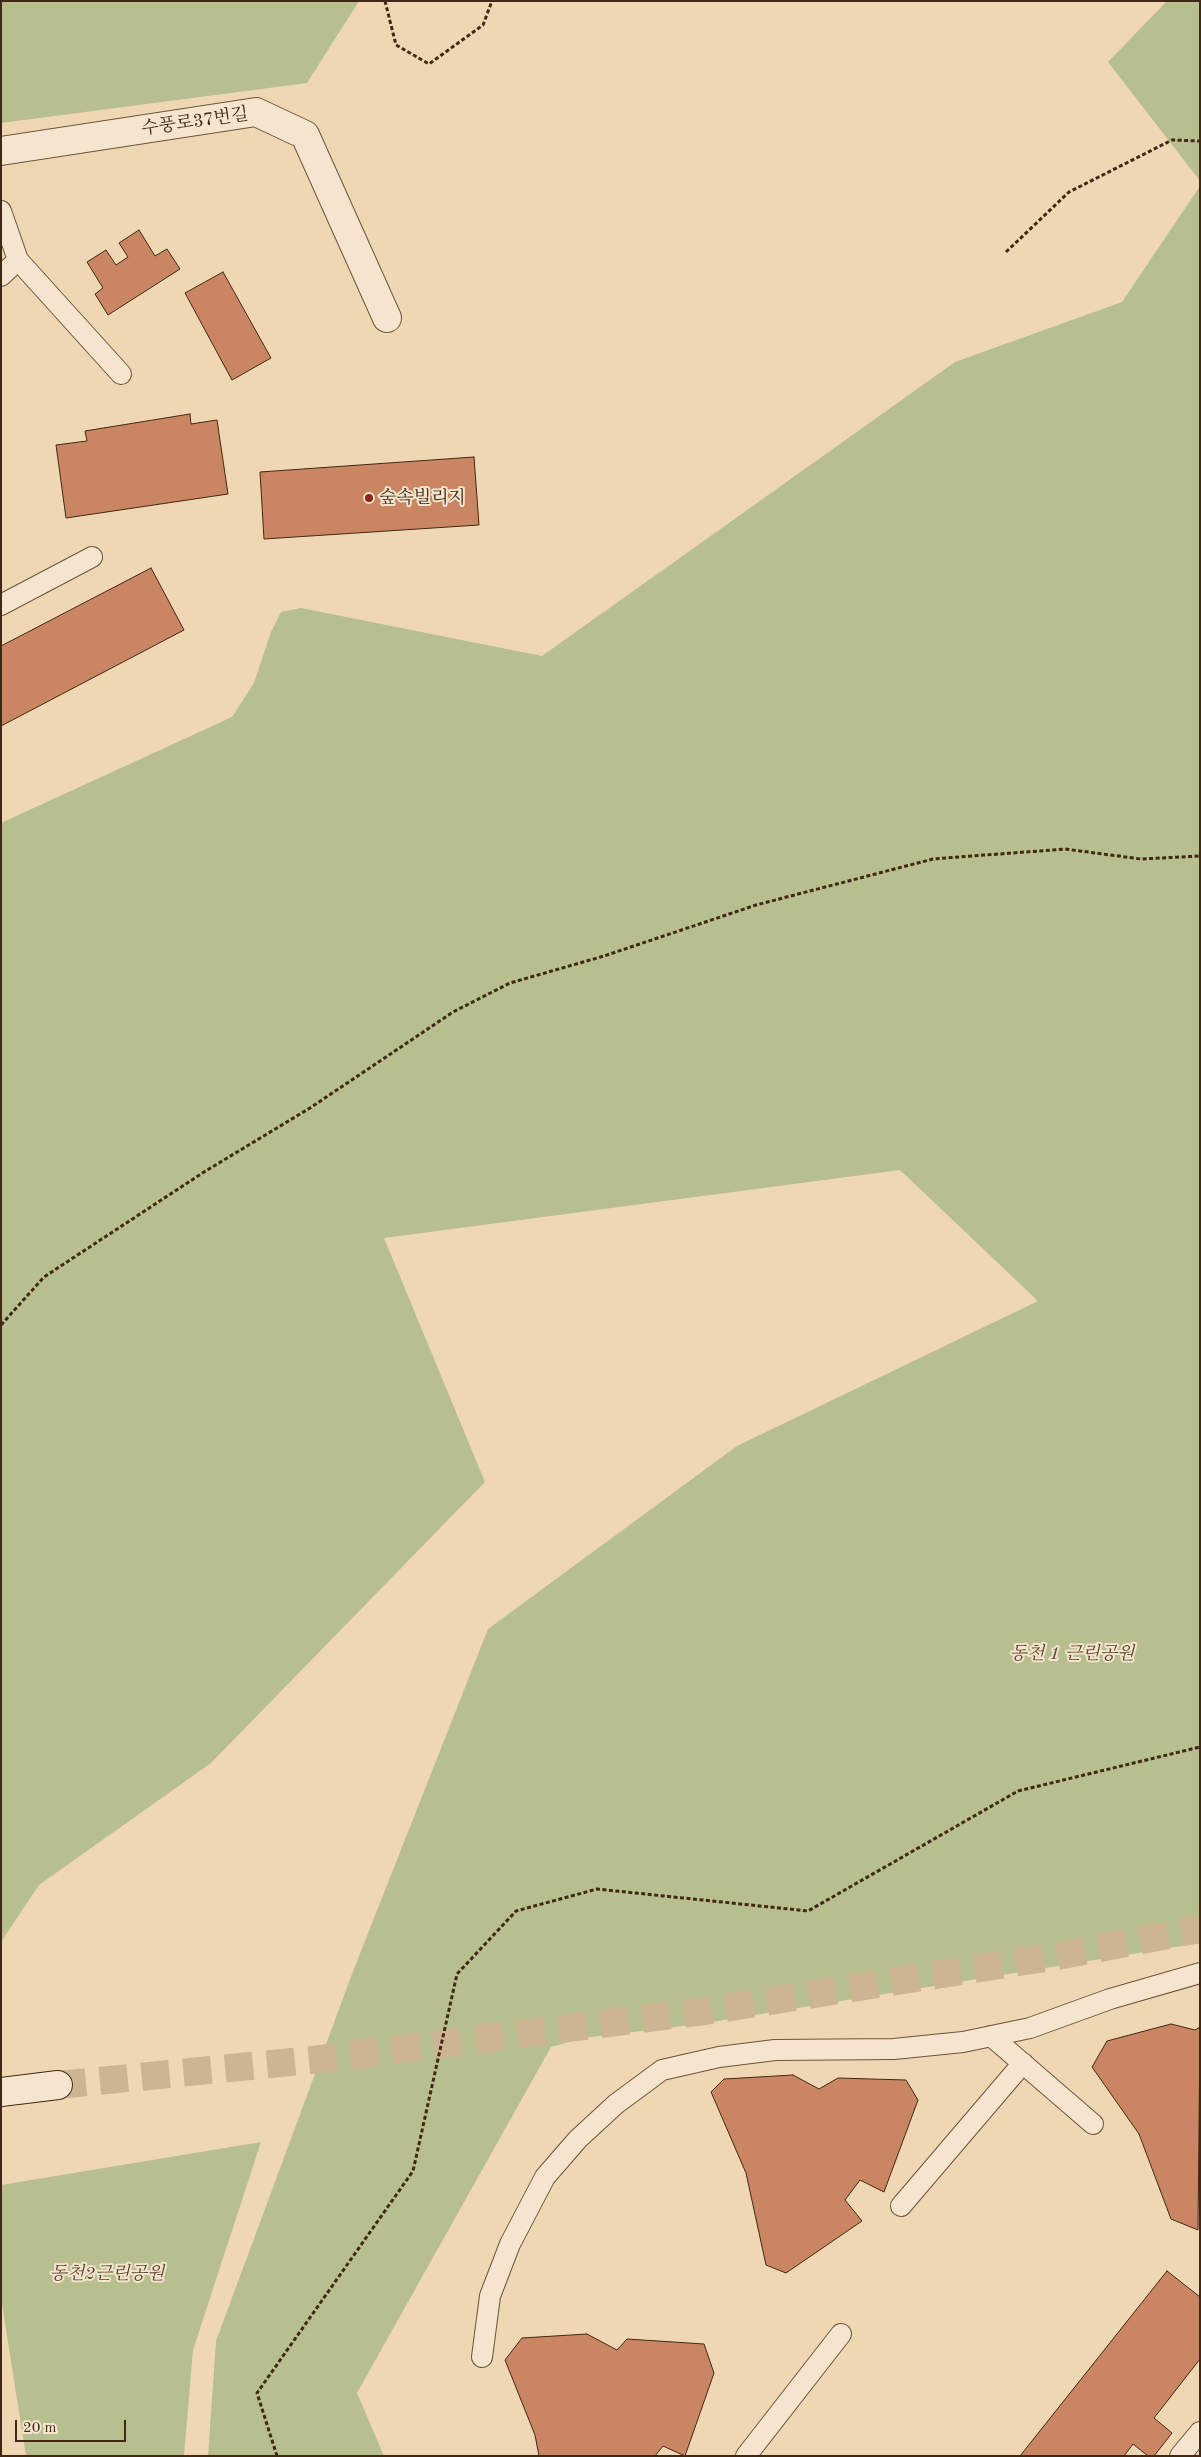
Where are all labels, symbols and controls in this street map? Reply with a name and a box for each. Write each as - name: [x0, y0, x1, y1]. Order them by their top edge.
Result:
- street label: 수풍로37번길: [140, 104, 250, 140]
- place label: 숲속빌리지: [379, 487, 466, 509]
- marker: 숲속빌리지: [363, 492, 375, 504]
- park label: 동천 1 근린공원: [1010, 1643, 1134, 1665]
- park label: 동천2근린공원: [50, 2263, 164, 2285]
- scale bar: [18, 2410, 129, 2442]
- text: 20 m: [23, 2421, 57, 2436]

